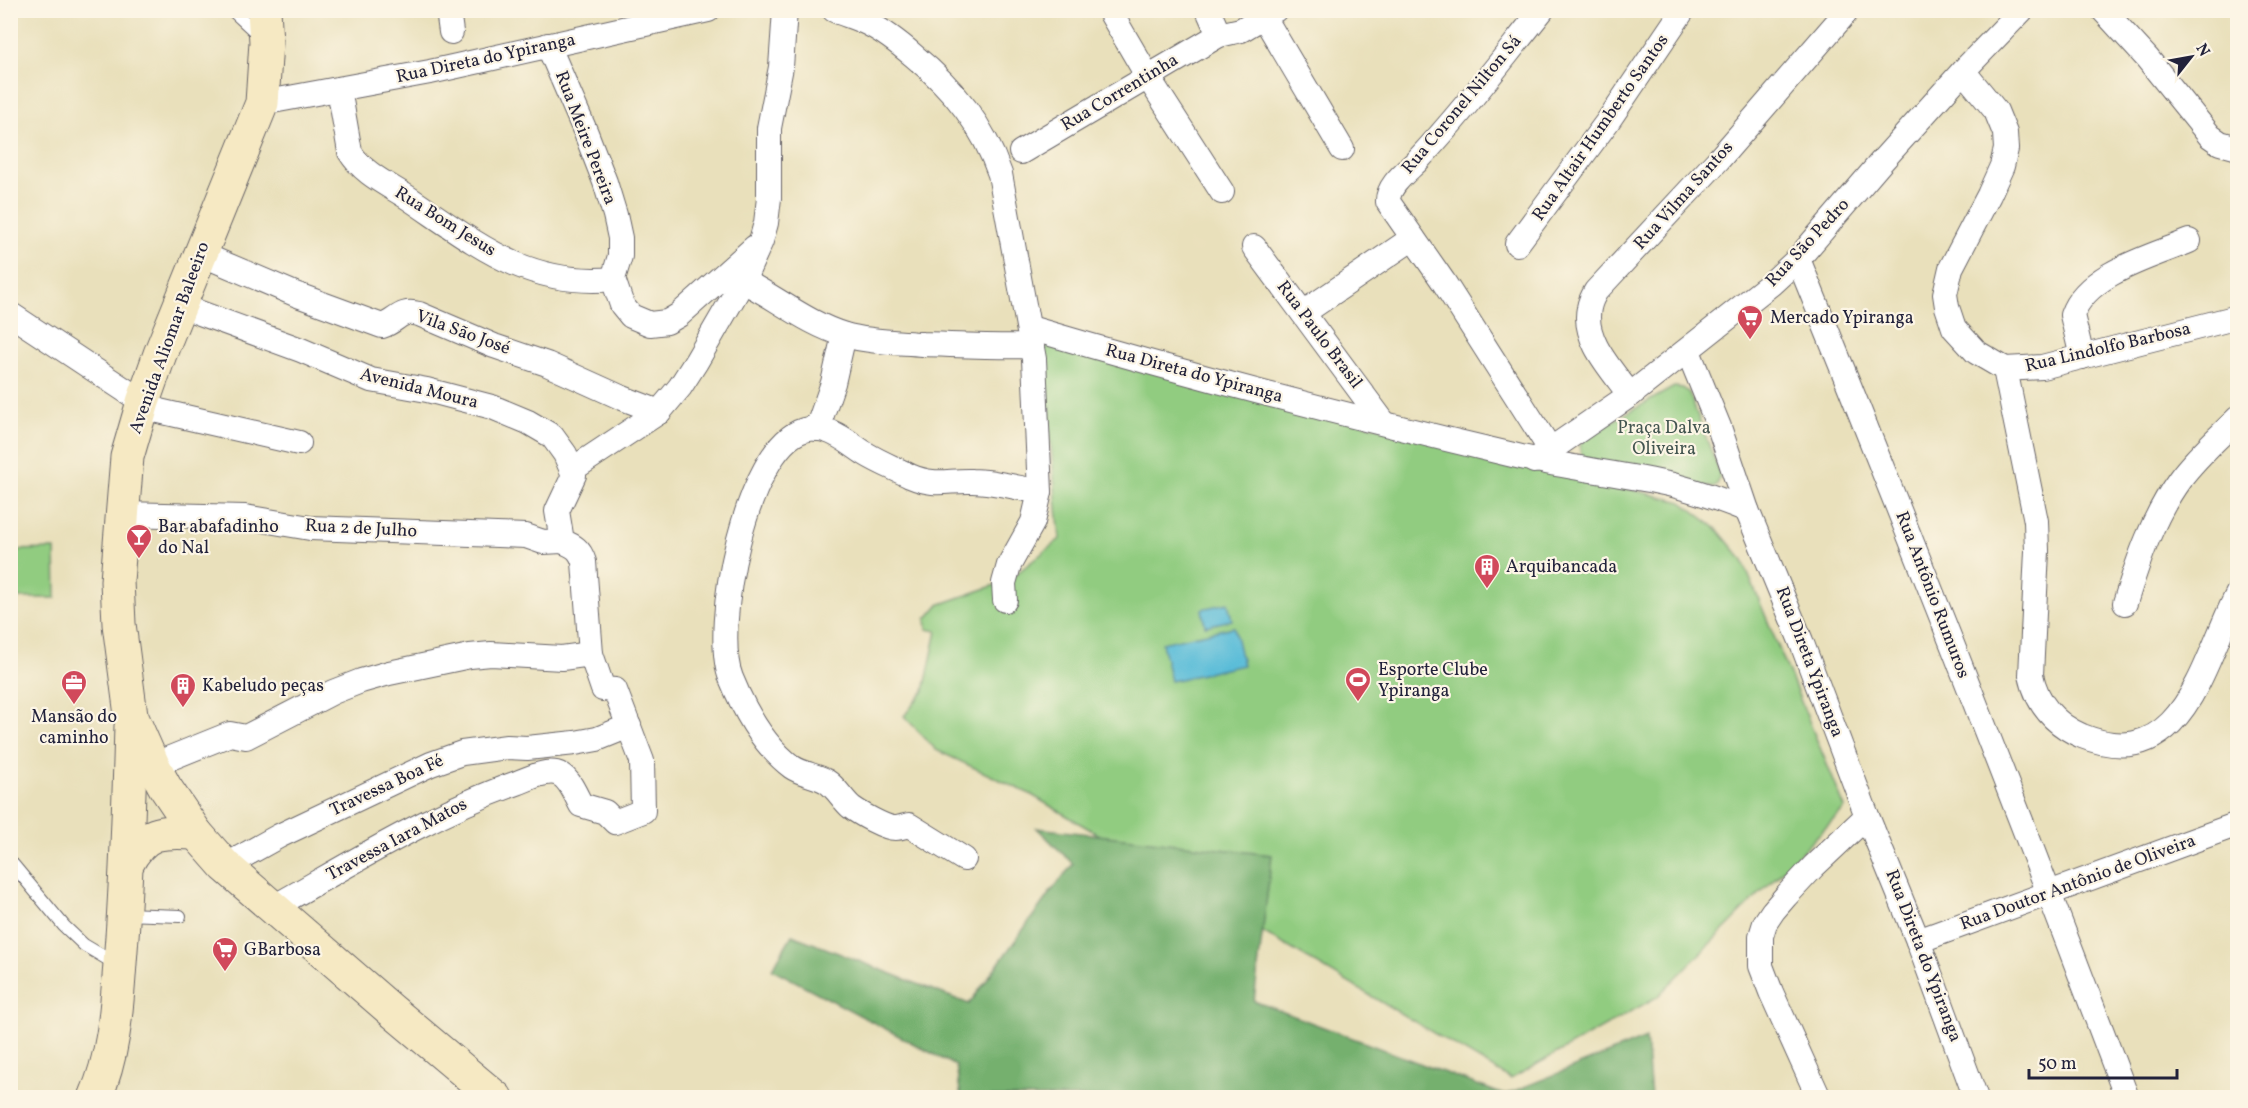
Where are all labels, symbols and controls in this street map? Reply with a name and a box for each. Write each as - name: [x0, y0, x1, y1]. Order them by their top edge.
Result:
- north arrow: [2161, 27, 2221, 87]
- street label: Rua Direta do Ypiranga: [394, 28, 578, 90]
- street label: Rua Coronel Nilton Sá: [1396, 30, 1528, 180]
- street label: Rua Altair Humberto Santos: [1527, 30, 1675, 226]
- text: N: [2190, 40, 2215, 61]
- street label: Rua Correntinha: [1057, 48, 1183, 138]
- street label: Rua Meire Pereira: [548, 67, 622, 209]
- street label: Rua Vilma Santos: [1628, 136, 1740, 256]
- street label: Rua Bom Jesus: [389, 181, 501, 263]
- street label: Rua São Pedro: [1760, 193, 1856, 293]
- street label: Avenida Aliomar Baleeiro: [124, 239, 216, 437]
- street label: Rua Paulo Brasil: [1270, 276, 1368, 394]
- supermarket icon: Mercado Ypiranga: [1735, 303, 1765, 341]
- street label: Vila São José: [412, 304, 514, 362]
- place label: Mercado Ypiranga: [1770, 306, 1914, 331]
- street label: Rua Lindolfo Barbosa: [2023, 317, 2193, 379]
- street label: Rua Direta do Ypiranga: [1103, 338, 1286, 410]
- street label: Avenida Moura: [357, 362, 481, 416]
- park label: Praça Dalva Oliveira: [1617, 416, 1711, 462]
- street label: Rua Antônio Rumuros: [1889, 508, 1975, 682]
- street label: Rua 2 de Julho: [304, 514, 418, 544]
- place label: Bar abafadinho do Nal: [158, 515, 279, 561]
- bar icon: Bar abafadinho do Nal: [124, 522, 154, 560]
- building icon: Arquibancada: [1472, 552, 1502, 590]
- place label: Arquibancada: [1506, 555, 1617, 580]
- street label: Rua Direta Ypiranga: [1769, 583, 1849, 741]
- place label: Esporte Clube Ypiranga: [1378, 658, 1488, 704]
- sports icon: Esporte Clube Ypiranga: [1343, 665, 1373, 703]
- office icon: Mansão do caminho: [59, 668, 89, 706]
- building icon: Kabeludo peças: [168, 671, 198, 709]
- place label: Kabeludo peças: [202, 674, 324, 699]
- place label: Mansão do caminho: [31, 705, 117, 751]
- street label: Travessa Boa Fé: [326, 749, 448, 823]
- street label: Travessa Iara Matos: [322, 792, 472, 888]
- street label: Rua Doutor Antônio de Oliveira: [1957, 829, 2199, 937]
- street label: Rua Direta do Ypiranga: [1879, 866, 1967, 1046]
- supermarket icon: GBarbosa: [210, 935, 240, 973]
- place label: GBarbosa: [244, 938, 321, 963]
- scale bar: [2029, 1042, 2178, 1080]
- text: 50 m: [2038, 1052, 2077, 1077]

